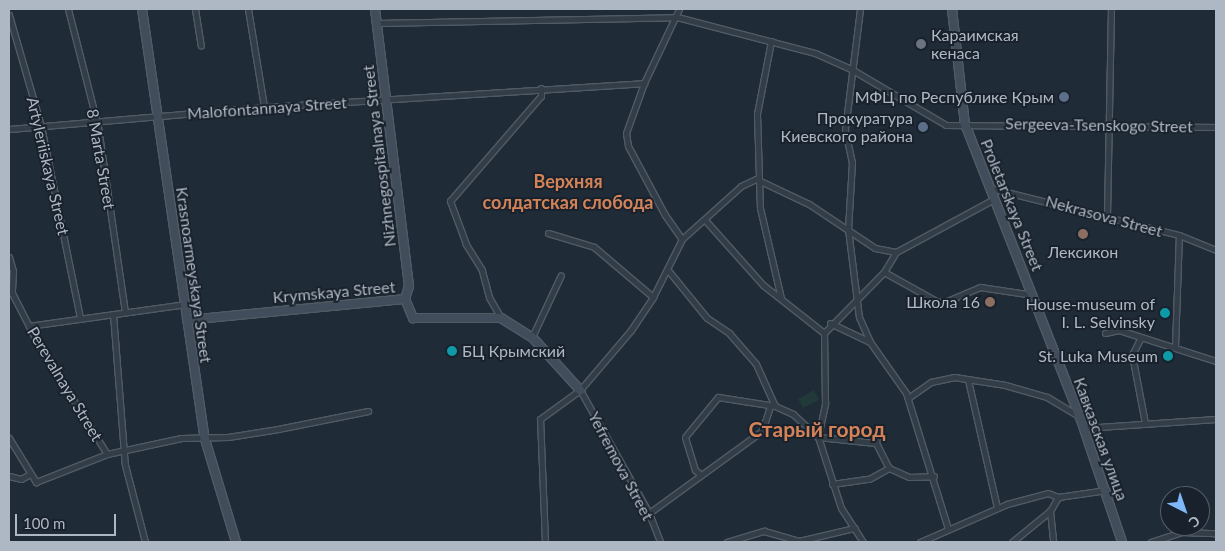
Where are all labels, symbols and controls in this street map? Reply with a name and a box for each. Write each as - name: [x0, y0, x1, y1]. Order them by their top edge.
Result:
- place label: Караимская кенаса: [931, 25, 1019, 63]
- marker: Караимская кенаса: [915, 38, 927, 50]
- street label: Nizhnegospitalnaya Street: [358, 64, 400, 248]
- place label: МФЦ по Республике Крым: [855, 87, 1054, 107]
- marker: МФЦ по Республике Крым: [1058, 91, 1070, 103]
- street label: Malofontannaya Street: [187, 93, 347, 123]
- street label: Artyleriiskaya Street: [23, 95, 73, 237]
- street label: 8 Marta Street: [83, 107, 119, 211]
- place label: Прокуратура Киевского района: [781, 108, 913, 146]
- street label: Sergeeva-Tsenskogo Street: [1005, 114, 1193, 136]
- marker: Прокуратура Киевского района: [917, 121, 929, 133]
- street label: Proletarskaya Street: [977, 136, 1047, 274]
- district label: Верхняя солдатская слобода: [483, 171, 653, 213]
- street label: Krasnoarmeyskaya Street: [172, 186, 216, 364]
- street label: Nekrasova Street: [1043, 191, 1165, 241]
- marker: Лексикон: [1077, 228, 1089, 240]
- place label: Лексикон: [1048, 242, 1118, 262]
- street label: Krymskaya Street: [272, 277, 396, 307]
- place label: Школа 16: [906, 292, 980, 312]
- place label: House-museum of I. L. Selvinsky: [1026, 294, 1155, 332]
- marker: Школа 16: [984, 296, 996, 308]
- marker: House-museum of I. L. Selvinsky: [1159, 307, 1171, 319]
- street label: Perevalnaya Street: [23, 323, 107, 445]
- place label: БЦ Крымский: [462, 341, 565, 361]
- marker: БЦ Крымский: [446, 345, 458, 357]
- place label: St. Luka Museum: [1038, 346, 1158, 366]
- marker: St. Luka Museum: [1162, 350, 1174, 362]
- street label: Кавказская улица: [1070, 375, 1132, 503]
- street label: Yefremova Street: [584, 408, 658, 524]
- district label: Старый город: [748, 416, 886, 442]
- north arrow: [1160, 486, 1210, 536]
- scale bar: [18, 504, 119, 536]
- text: С: [1185, 512, 1204, 531]
- text: 100 m: [23, 514, 65, 532]

